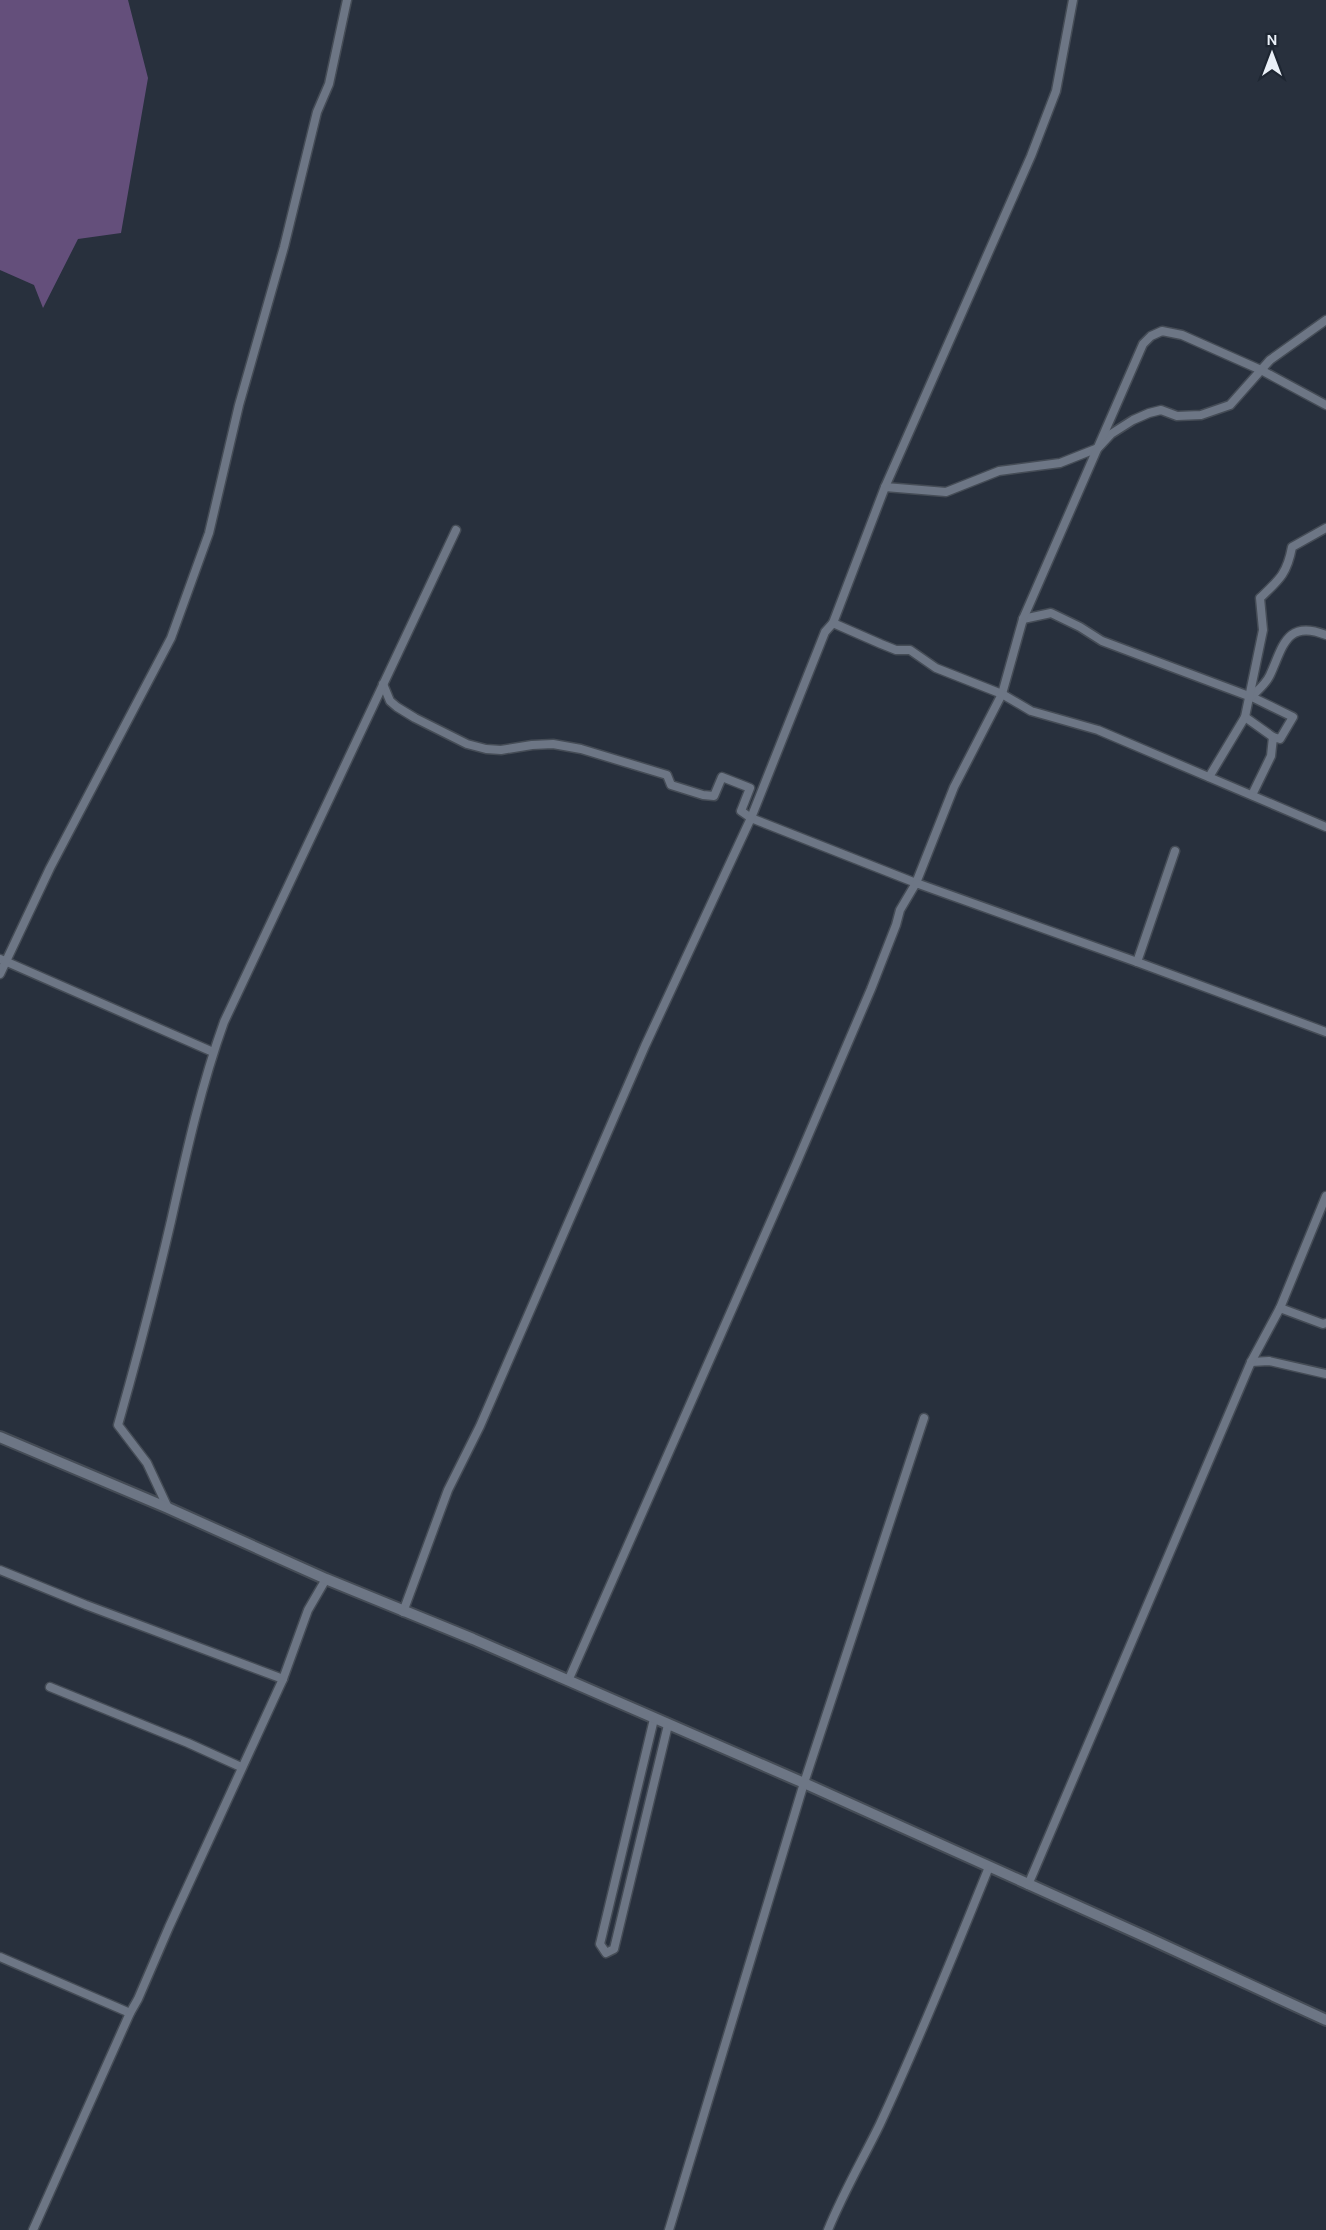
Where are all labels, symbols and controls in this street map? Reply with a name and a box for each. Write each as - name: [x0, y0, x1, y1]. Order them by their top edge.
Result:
- north arrow: [1242, 24, 1302, 84]
- text: N: [1266, 30, 1278, 49]

